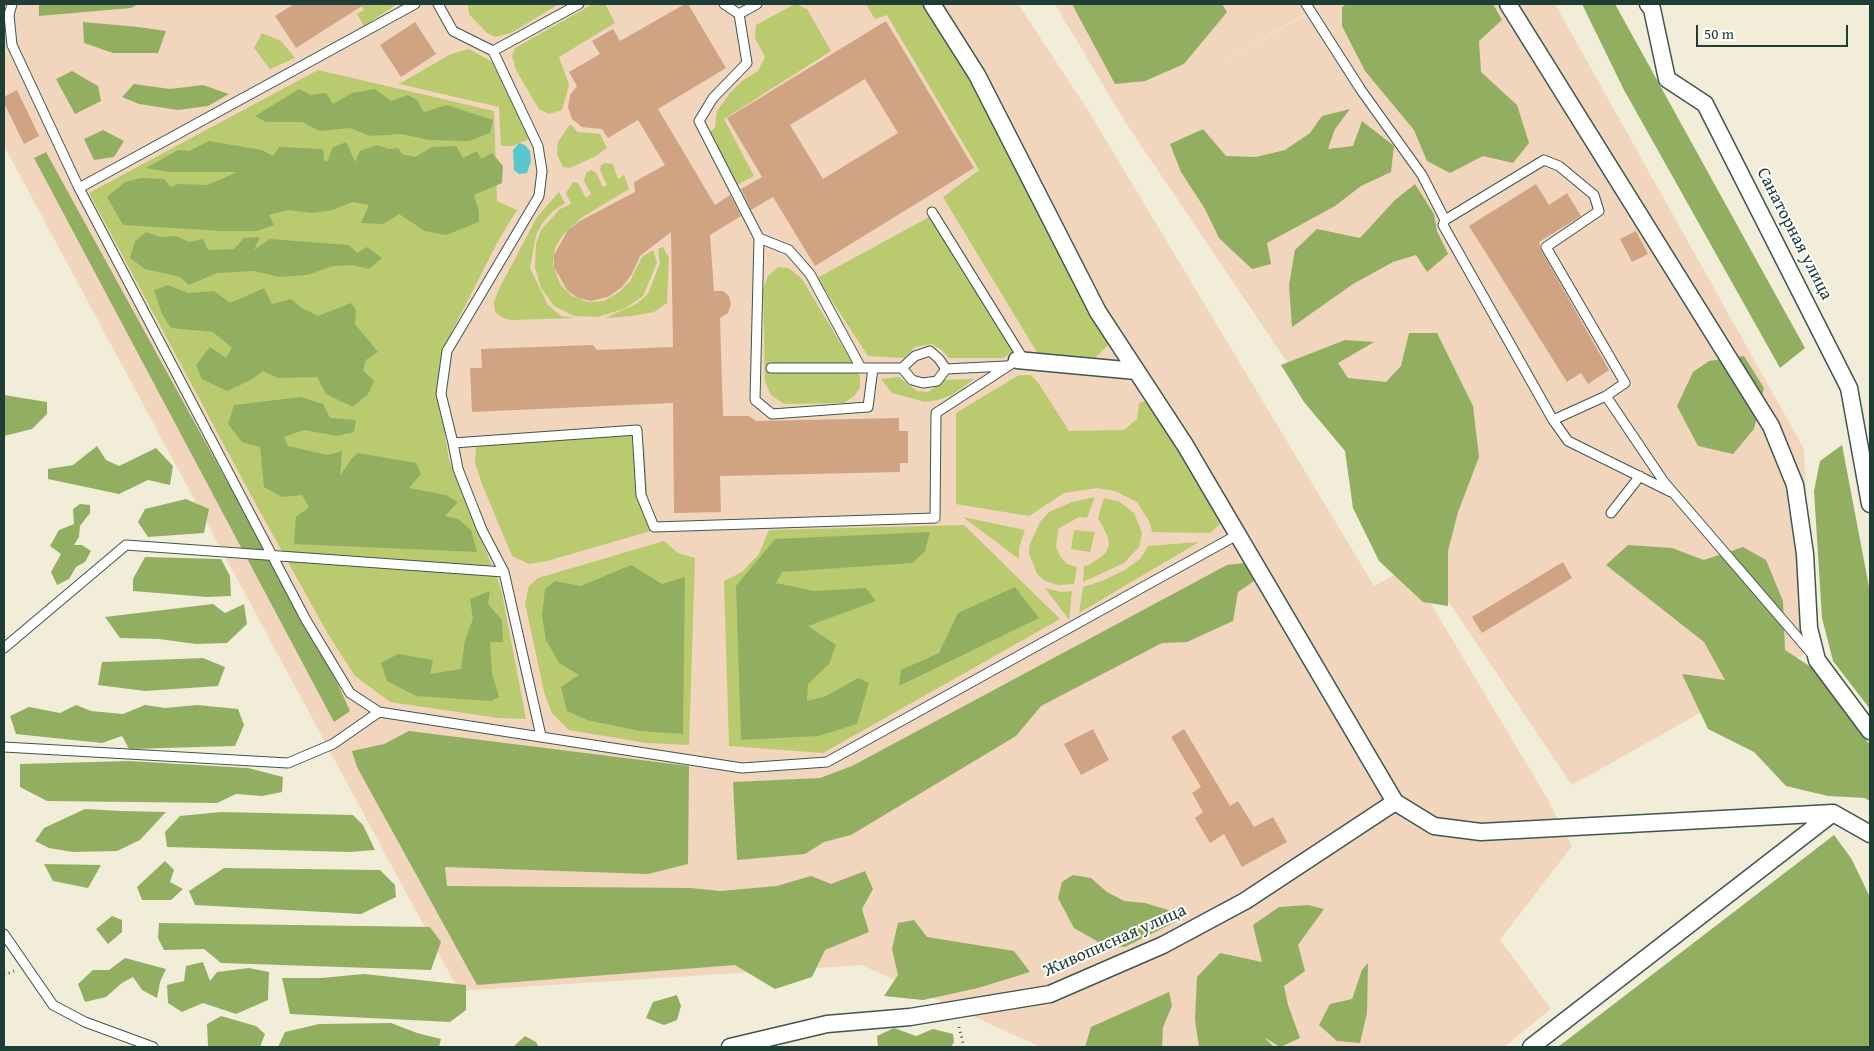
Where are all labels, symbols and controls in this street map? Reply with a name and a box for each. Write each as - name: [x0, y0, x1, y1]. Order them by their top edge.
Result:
- scale bar: [1699, 15, 1852, 47]
- text: 50 m: [1704, 23, 1734, 44]
- street label: Санаторная улица: [1751, 164, 1837, 304]
- street label: Живописная улица: [1040, 900, 1190, 982]

